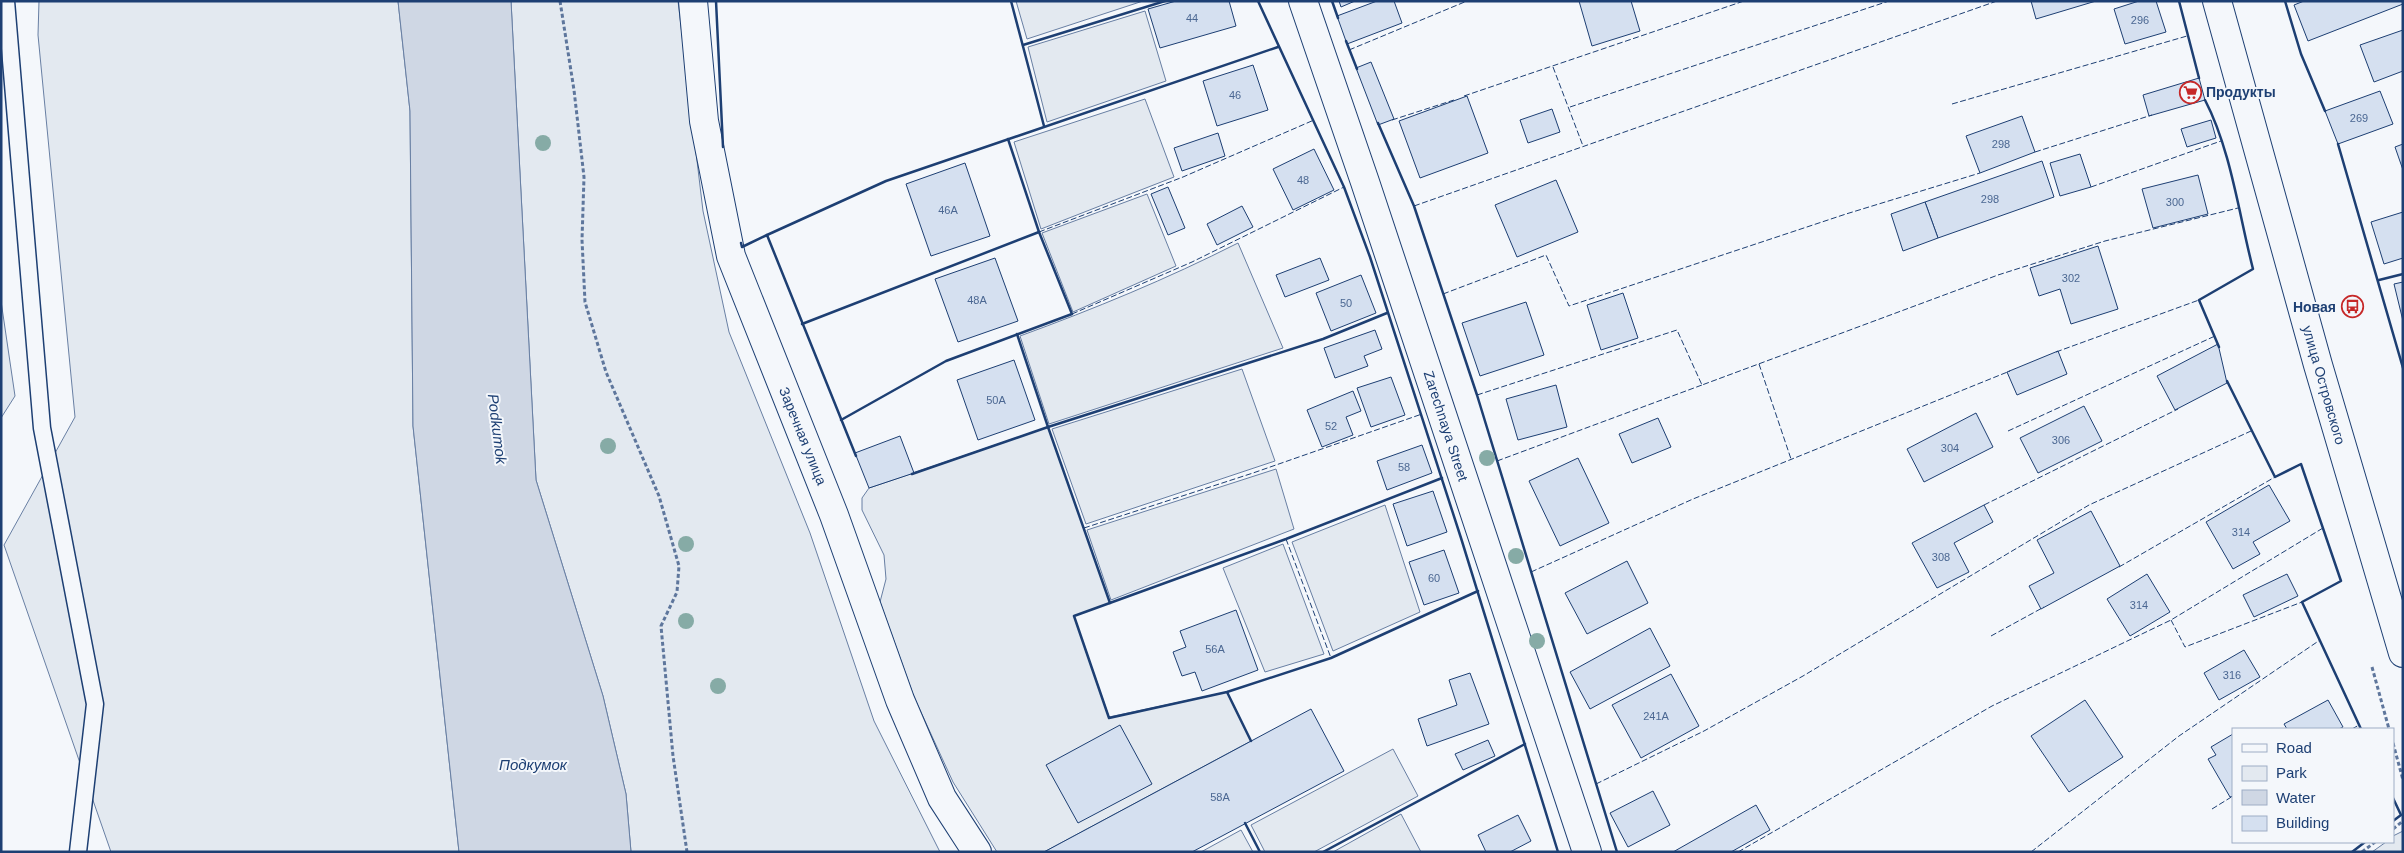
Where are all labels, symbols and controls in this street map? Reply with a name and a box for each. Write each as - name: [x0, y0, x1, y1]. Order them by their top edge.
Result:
- house number: 44: [1186, 12, 1198, 24]
- house number: 296: [2131, 14, 2149, 26]
- supermarket icon: Продукты: [2178, 80, 2202, 104]
- place label: Продукты: [2206, 84, 2276, 100]
- house number: 46: [1229, 89, 1241, 101]
- house number: 269: [2350, 112, 2368, 124]
- house number: 298: [1992, 138, 2010, 150]
- house number: 48: [1297, 174, 1309, 186]
- house number: 298: [1981, 193, 1999, 205]
- house number: 300: [2166, 196, 2184, 208]
- house number: 46А: [938, 204, 958, 216]
- house number: 302: [2062, 272, 2080, 284]
- house number: 48А: [967, 294, 987, 306]
- bus stop icon: Новая: [2340, 295, 2364, 319]
- house number: 50: [1340, 297, 1352, 309]
- place label: Новая: [2293, 299, 2336, 315]
- street label: улица Островского: [2299, 324, 2349, 447]
- street label: Zarechnaya Street: [1421, 369, 1471, 483]
- street label: Заречная улица: [776, 385, 830, 487]
- water label: Podkumok: [485, 393, 510, 467]
- house number: 50А: [986, 394, 1006, 406]
- house number: 52: [1325, 420, 1337, 432]
- house number: 306: [2052, 434, 2070, 446]
- house number: 304: [1941, 442, 1959, 454]
- house number: 58: [1398, 461, 1410, 473]
- house number: 314: [2232, 526, 2250, 538]
- house number: 308: [1932, 551, 1950, 563]
- house number: 60: [1428, 572, 1440, 584]
- house number: 314: [2130, 599, 2148, 611]
- house number: 56А: [1205, 643, 1225, 655]
- house number: 316: [2223, 669, 2241, 681]
- house number: 241А: [1643, 710, 1670, 722]
- legend: [2232, 728, 2394, 843]
- text: Road: [2276, 739, 2312, 756]
- water label: Подкумок: [499, 756, 568, 773]
- text: Park: [2276, 764, 2307, 781]
- text: Water: [2276, 789, 2315, 806]
- house number: 58А: [1210, 791, 1230, 803]
- text: Building: [2276, 814, 2329, 831]

